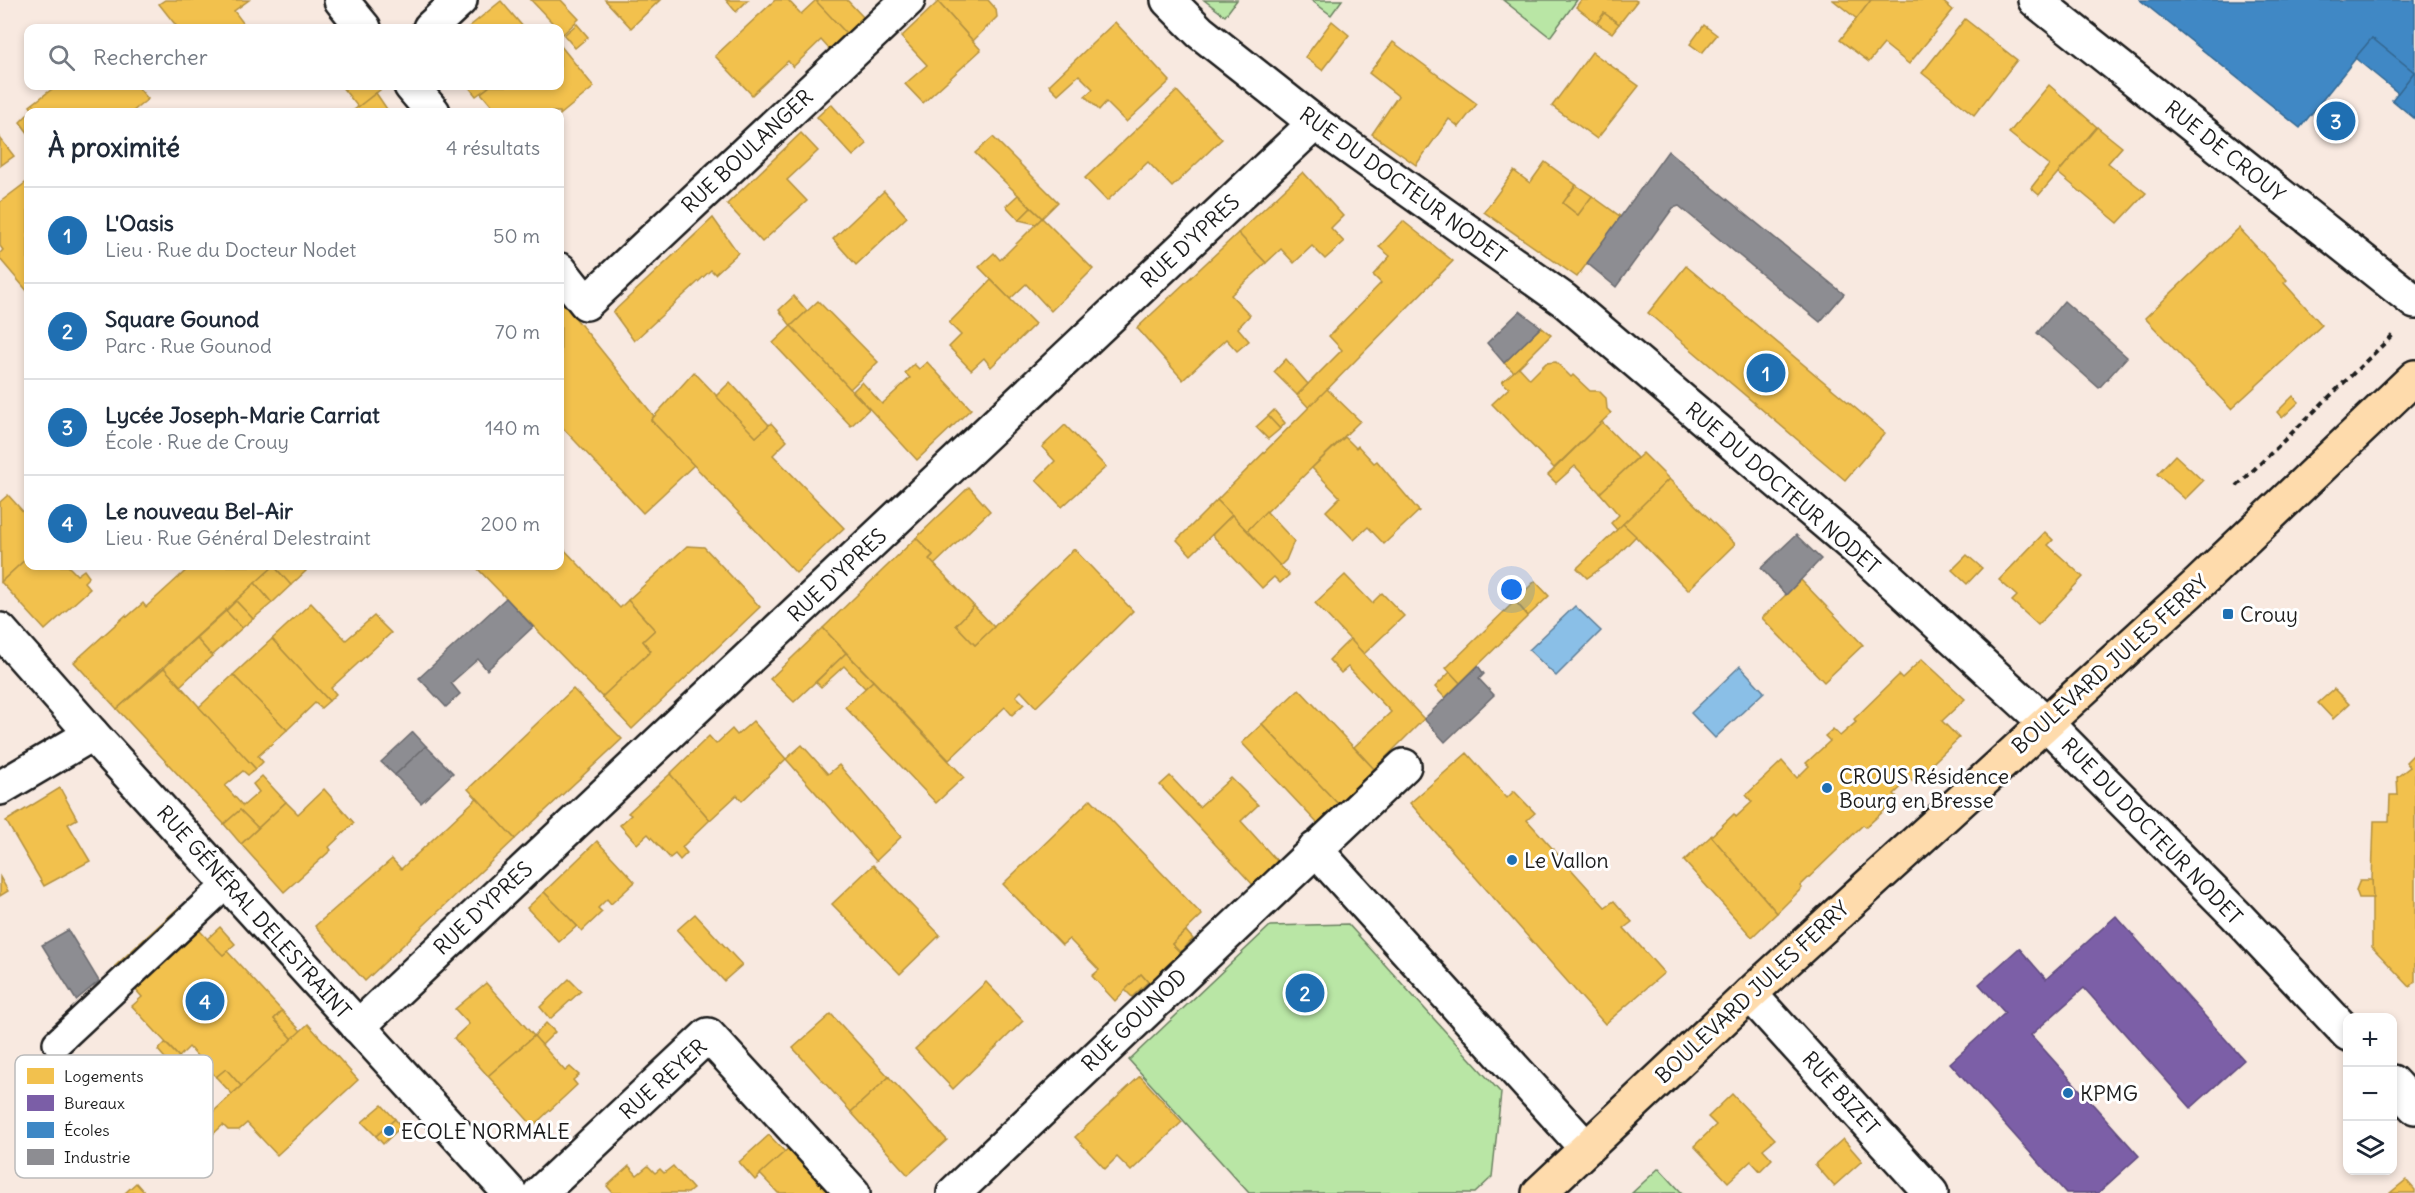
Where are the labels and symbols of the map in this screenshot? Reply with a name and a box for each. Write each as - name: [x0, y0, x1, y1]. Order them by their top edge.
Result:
- street label: RUE BOULANGER: [676, 83, 818, 219]
- street label: RUE DE CROUY: [2160, 94, 2291, 208]
- pin: 3: [2316, 98, 2356, 144]
- street label: RUE DU DOCTEUR NODET: [1294, 101, 1512, 269]
- street label: RUE D'YPRES: [1135, 188, 1245, 294]
- pin: 1: [1746, 350, 1786, 395]
- street label: RUE DU DOCTEUR NODET: [1680, 396, 1886, 580]
- street label: RUE D'YPRES: [782, 522, 892, 628]
- street label: BOULEVARD JULES FERRY: [2006, 568, 2214, 759]
- your location: [1497, 575, 1526, 604]
- place label: Crouy: [2240, 601, 2298, 628]
- marker: Crouy: [2221, 607, 2235, 621]
- street label: RUE DU DOCTEUR NODET: [2056, 732, 2248, 930]
- place label: CROUS Résidence Bourg en Bresse: [1839, 763, 2009, 814]
- marker: CROUS Résidence Bourg en Bresse: [1820, 781, 1834, 795]
- street label: RUE GÉNÉRAL DELESTRAINT: [151, 800, 357, 1024]
- place label: Le Vallon: [1524, 847, 1609, 874]
- marker: Le Vallon: [1505, 853, 1519, 867]
- street label: RUE D'YPRES: [428, 855, 538, 961]
- street label: BOULEVARD JULES FERRY: [1649, 895, 1855, 1089]
- street label: RUE GOUNOD: [1076, 963, 1192, 1077]
- pin: 2: [1286, 970, 1324, 1016]
- pin: 4: [186, 978, 224, 1024]
- street label: RUE REYER: [614, 1033, 712, 1125]
- street label: RUE BIZET: [1797, 1046, 1886, 1140]
- legend: [15, 1055, 213, 1178]
- text: Logements: [64, 1066, 144, 1086]
- place label: KPMG: [2080, 1080, 2138, 1107]
- marker: KPMG: [2061, 1086, 2075, 1100]
- text: Bureaux: [64, 1093, 125, 1113]
- place label: ECOLE NORMALE: [401, 1118, 570, 1145]
- text: Écoles: [64, 1120, 110, 1140]
- marker: ECOLE NORMALE: [382, 1124, 396, 1138]
- text: Industrie: [64, 1147, 130, 1167]

